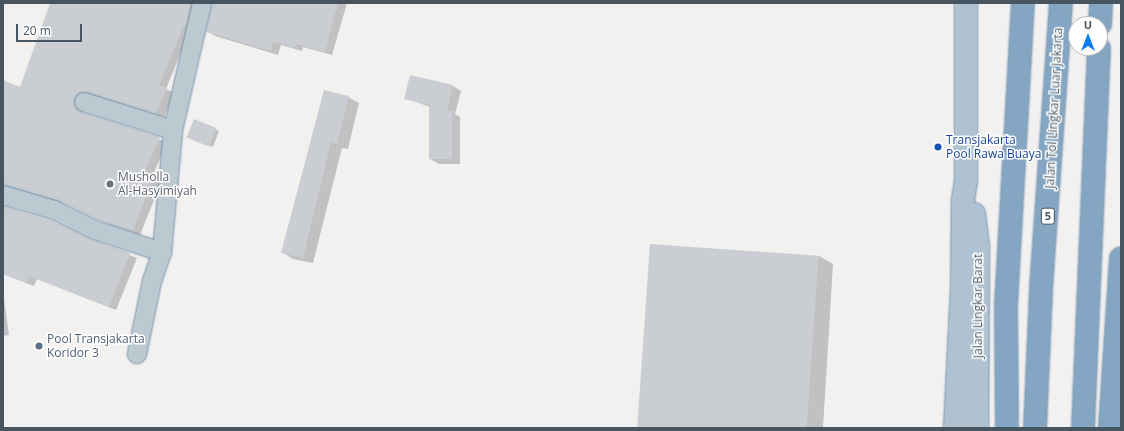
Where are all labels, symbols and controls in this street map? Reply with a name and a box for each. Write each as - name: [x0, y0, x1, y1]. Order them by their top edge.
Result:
- scale bar: [18, 16, 84, 42]
- north arrow: [1068, 16, 1108, 56]
- text: U: [1084, 17, 1092, 32]
- text: 20 m: [23, 22, 51, 39]
- street label: Jalan Tol Lingkar Luar Jakarta: [1043, 27, 1065, 189]
- place label: Transjakarta Pool Rawa Buaya: [946, 133, 1041, 161]
- marker: Transjakarta Pool Rawa Buaya: [933, 142, 943, 152]
- place label: Musholla Al-Hasyimiyah: [118, 170, 197, 198]
- marker: Musholla Al-Hasyimiyah: [105, 179, 115, 189]
- road number: 5: [1040, 207, 1056, 225]
- street label: Jalan Lingkar Barat: [971, 254, 985, 358]
- place label: Pool Transjakarta Koridor 3: [47, 332, 145, 360]
- marker: Pool Transjakarta Koridor 3: [34, 341, 44, 351]

